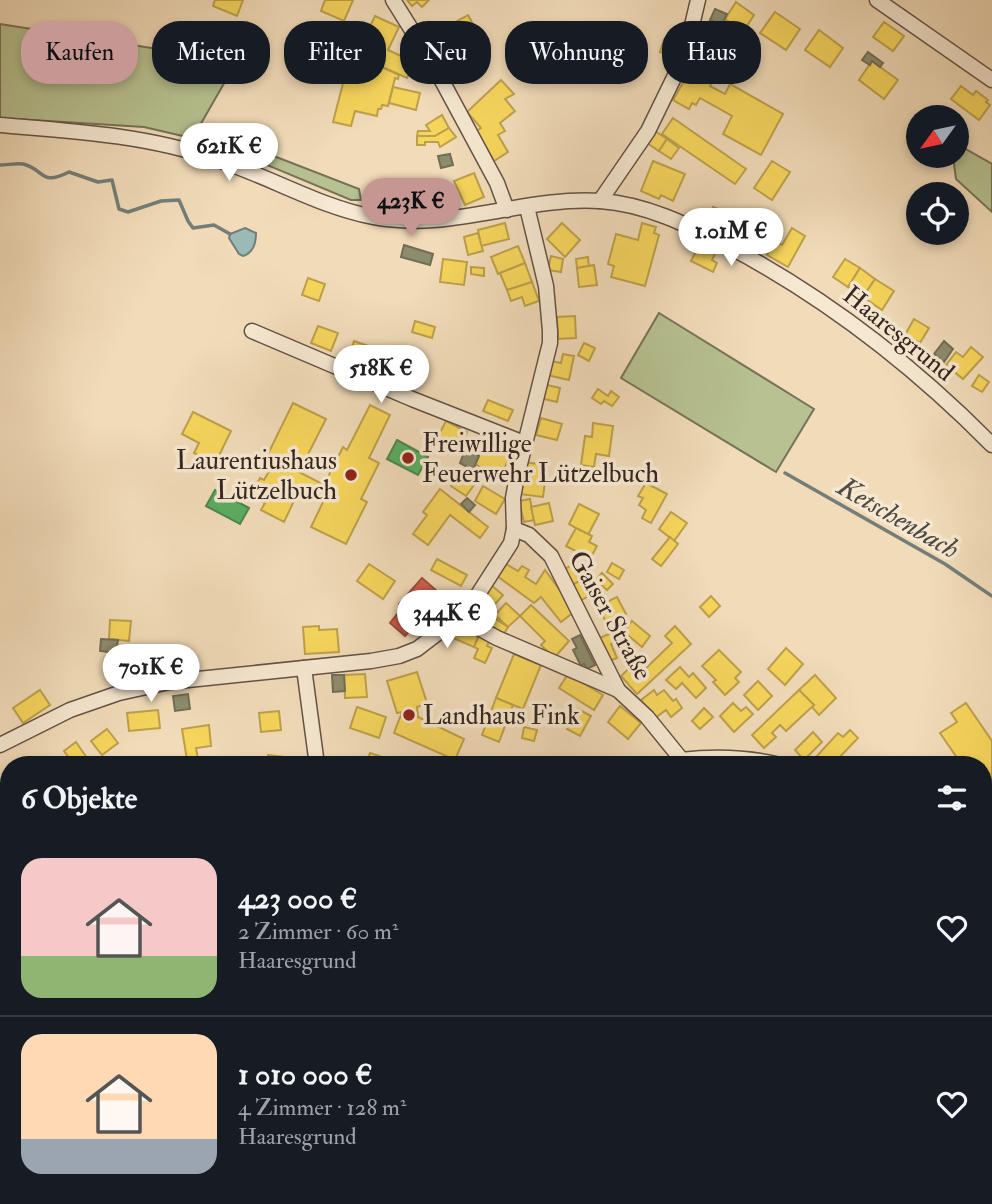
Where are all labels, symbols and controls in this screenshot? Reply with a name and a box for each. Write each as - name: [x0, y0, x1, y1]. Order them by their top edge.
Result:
- chip: Kaufen: [21, 21, 138, 84]
- chip: Mieten: [152, 21, 270, 84]
- chip: Filter: [284, 21, 386, 84]
- chip: Neu: [400, 21, 491, 84]
- chip: Wohnung: [505, 21, 648, 84]
- chip: Haus: [662, 21, 761, 84]
- north arrow: [906, 105, 970, 168]
- map controls: [906, 105, 969, 245]
- pin: 621K €: [172, 124, 286, 183]
- text: 621K €: [196, 131, 262, 160]
- pin: 423K €: [354, 178, 468, 238]
- button: locate: [906, 182, 969, 245]
- text: 423K €: [377, 186, 445, 215]
- pin: 1.01M €: [666, 208, 796, 268]
- text: 1.01M €: [694, 216, 768, 245]
- street label: Haaresgrund: [836, 279, 961, 389]
- pin: 518K €: [324, 346, 438, 405]
- text: 518K €: [349, 353, 413, 382]
- place label: Freiwillige Feuerwehr Lützelbuch: [422, 428, 659, 490]
- place label: Laurentiushaus Lützelbuch: [176, 445, 337, 507]
- marker: Freiwillige Feuerwehr Lützelbuch: [400, 450, 416, 466]
- marker: Laurentiushaus Lützelbuch: [343, 467, 359, 483]
- water label: Ketschenbach: [829, 468, 965, 567]
- street label: Gaiser Straße: [562, 545, 659, 686]
- pin: 344K €: [390, 590, 504, 650]
- text: 344K €: [413, 598, 481, 627]
- pin: 701K €: [94, 644, 208, 704]
- text: 701K €: [119, 652, 183, 681]
- place label: Landhaus Fink: [423, 700, 580, 732]
- marker: Landhaus Fink: [401, 707, 417, 723]
- icon: filters: [933, 779, 971, 817]
- text: 6 Objekte: [21, 780, 137, 817]
- text: 423 000 €: [238, 880, 357, 917]
- icon: home: [77, 886, 161, 970]
- icon: heart: [933, 909, 971, 947]
- text: 2 Zimmer · 60 m²: [238, 917, 398, 946]
- text: Haaresgrund: [238, 946, 357, 975]
- text: 1 010 000 €: [238, 1056, 372, 1093]
- icon: home: [77, 1062, 161, 1146]
- icon: heart: [933, 1085, 971, 1123]
- text: 4 Zimmer · 128 m²: [238, 1093, 406, 1122]
- text: Haaresgrund: [238, 1122, 357, 1151]

